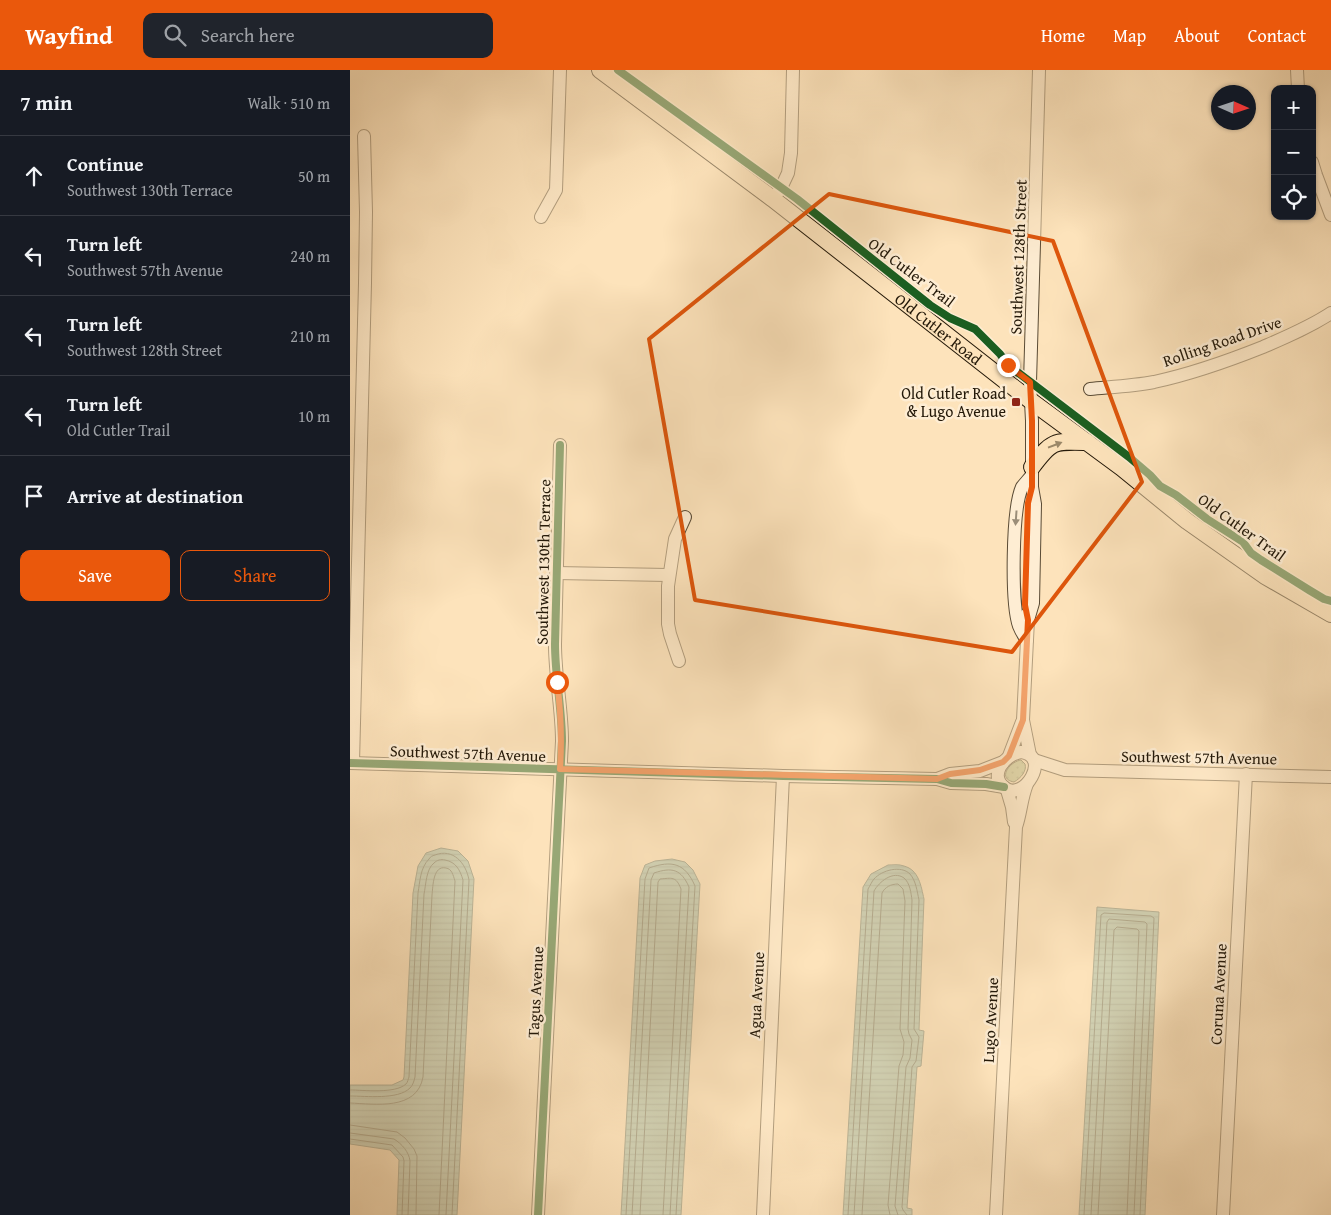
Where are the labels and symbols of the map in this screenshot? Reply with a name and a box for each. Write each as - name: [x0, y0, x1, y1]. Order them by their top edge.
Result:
- north arrow: [1211, 85, 1256, 130]
- street label: Southwest 128th Street: [1003, 179, 1033, 335]
- street label: Old Cutler Trail: [864, 231, 961, 313]
- street label: Old Cutler Road: [890, 287, 988, 371]
- street label: Rolling Road Drive: [1159, 309, 1285, 373]
- route end: [997, 354, 1020, 377]
- place label: Old Cutler Road & Lugo Avenue: [901, 381, 1006, 423]
- marker: Old Cutler Road & Lugo Avenue: [1010, 396, 1022, 408]
- one-way arrow: [1048, 441, 1063, 449]
- street label: Southwest 130th Terrace: [530, 479, 556, 645]
- street label: Old Cutler Trail: [1193, 487, 1291, 567]
- one-way arrow: [1011, 510, 1019, 526]
- route start: [546, 671, 569, 694]
- street label: Southwest 57th Avenue: [390, 738, 546, 768]
- street label: Southwest 57th Avenue: [1121, 744, 1277, 770]
- street label: Coruna Avenue: [1203, 943, 1233, 1045]
- street label: Tagus Avenue: [521, 946, 549, 1038]
- street label: Agua Avenue: [742, 951, 770, 1039]
- street label: Lugo Avenue: [976, 977, 1004, 1063]

